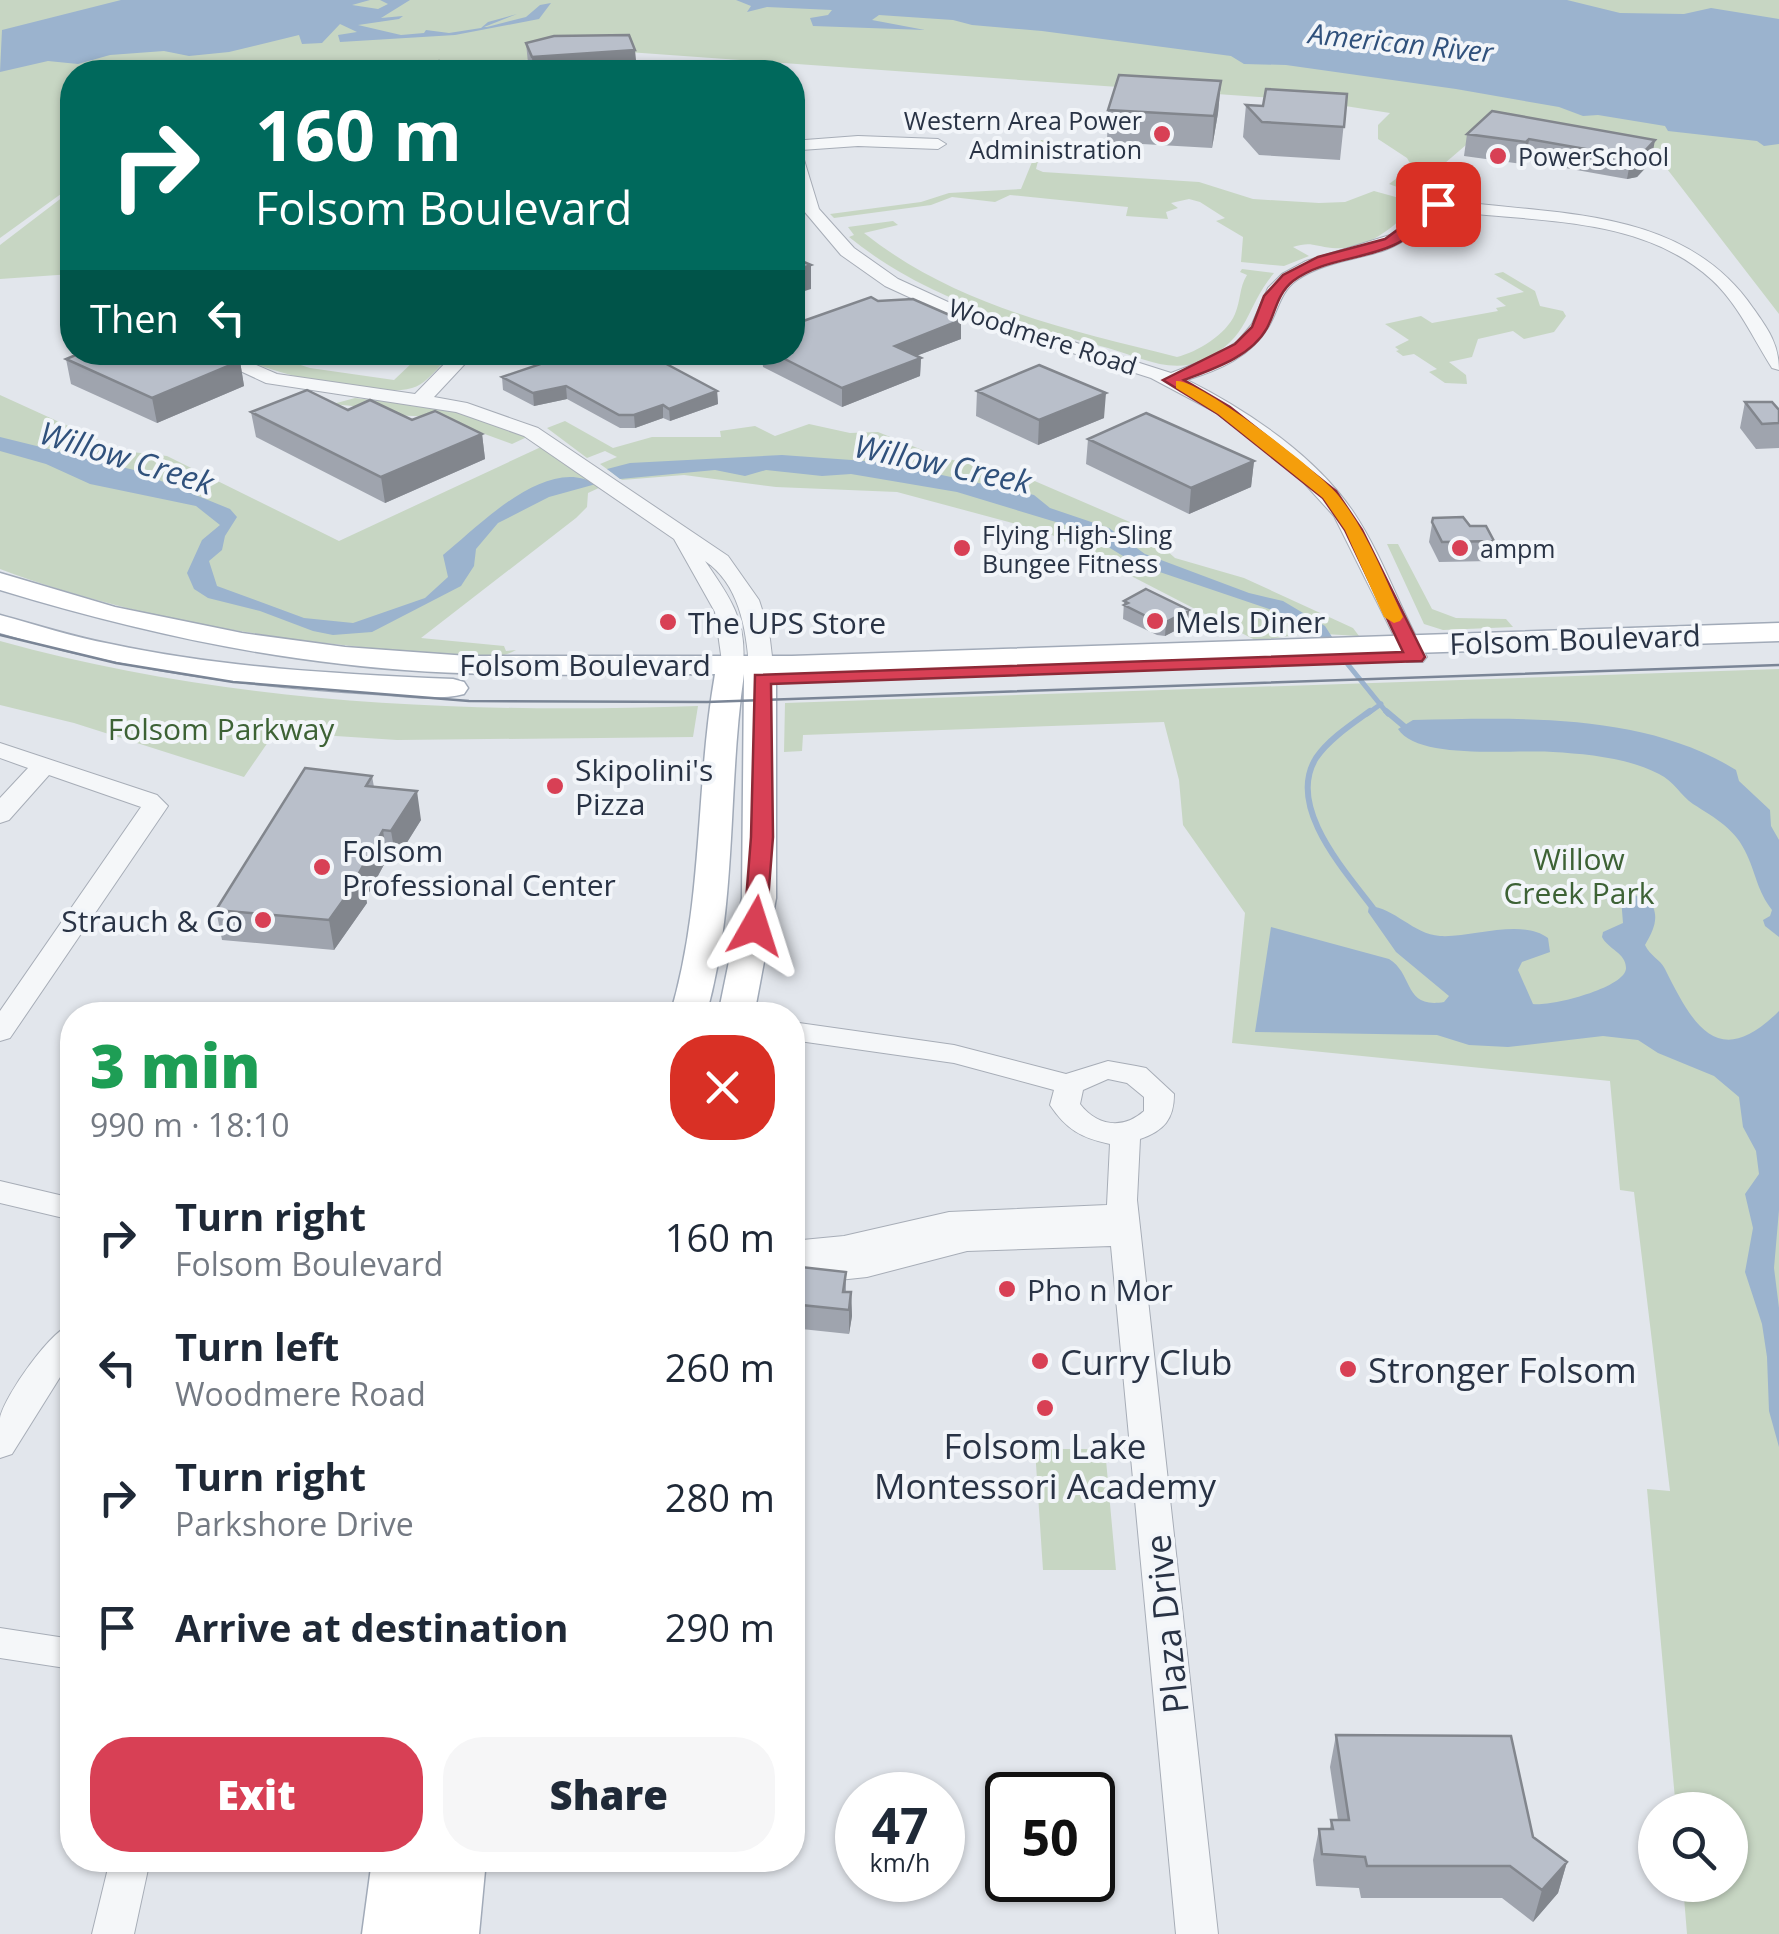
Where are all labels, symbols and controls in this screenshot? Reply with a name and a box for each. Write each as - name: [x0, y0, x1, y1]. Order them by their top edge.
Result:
- water label: American River: [1305, 13, 1496, 71]
- text: 160 m: [255, 86, 462, 182]
- icon: right: [90, 100, 220, 230]
- place label: Western Area Power Administration: [904, 103, 1142, 166]
- marker: Western Area Power Administration: [1151, 123, 1173, 145]
- place label: PowerSchool: [1518, 139, 1669, 173]
- marker: PowerSchool: [1487, 145, 1509, 167]
- pin: [1396, 162, 1481, 247]
- text: Folsom Boulevard: [255, 177, 632, 238]
- icon: arrive: [1411, 177, 1466, 232]
- icon: left: [199, 290, 254, 345]
- street label: Woodmere Road: [945, 290, 1141, 382]
- text: Then: [90, 292, 179, 344]
- water label: Willow Creek: [35, 410, 221, 504]
- water label: Willow Creek: [851, 423, 1037, 503]
- place label: Flying High-Sling Bungee Fitness: [982, 517, 1173, 580]
- place label: ampm: [1480, 531, 1555, 565]
- marker: Flying High-Sling Bungee Fitness: [951, 537, 973, 559]
- marker: ampm: [1449, 537, 1471, 559]
- place label: Mels Diner: [1175, 601, 1325, 642]
- place label: The UPS Store: [688, 602, 886, 643]
- marker: Mels Diner: [1144, 610, 1166, 632]
- marker: The UPS Store: [657, 611, 679, 633]
- street label: Folsom Boulevard: [1449, 614, 1701, 664]
- street label: Folsom Boulevard: [459, 644, 711, 685]
- park label: Folsom Parkway: [108, 708, 335, 749]
- place label: Skipolini's Pizza: [575, 749, 713, 824]
- marker: Skipolini's Pizza: [544, 775, 566, 797]
- place label: Folsom Professional Center: [342, 830, 616, 905]
- park label: Willow Creek Park: [1503, 838, 1655, 913]
- marker: Folsom Professional Center: [311, 856, 333, 878]
- position arrow: [703, 874, 807, 978]
- place label: Strauch & Co: [61, 900, 243, 941]
- marker: Strauch & Co: [252, 909, 274, 931]
- text: 3 min: [90, 1024, 260, 1106]
- button: close: [670, 1035, 775, 1140]
- text: 990 m · 18:10: [90, 1103, 289, 1146]
- text: Turn right: [175, 1190, 366, 1242]
- icon: right: [90, 1210, 145, 1265]
- text: 160 m: [665, 1211, 775, 1263]
- text: Folsom Boulevard: [175, 1242, 443, 1285]
- place label: Pho n Mor: [1027, 1269, 1173, 1310]
- marker: Pho n Mor: [996, 1278, 1018, 1300]
- text: Turn left: [175, 1320, 339, 1372]
- place label: Curry Club: [1060, 1338, 1233, 1385]
- icon: left: [90, 1340, 145, 1395]
- text: 260 m: [665, 1341, 775, 1393]
- place label: Stronger Folsom: [1368, 1346, 1637, 1393]
- marker: Curry Club: [1029, 1350, 1051, 1372]
- marker: Stronger Folsom: [1337, 1358, 1359, 1380]
- text: Woodmere Road: [175, 1372, 426, 1415]
- marker: Folsom Lake Montessori Academy: [1034, 1397, 1056, 1419]
- place label: Folsom Lake Montessori Academy: [874, 1422, 1217, 1509]
- text: Turn right: [175, 1450, 366, 1502]
- icon: right: [90, 1470, 145, 1525]
- text: 280 m: [665, 1471, 775, 1523]
- text: Parkshore Drive: [175, 1502, 414, 1545]
- street label: Plaza Drive: [1133, 1532, 1199, 1716]
- icon: arrive: [90, 1600, 145, 1655]
- text: Arrive at destination: [175, 1601, 569, 1653]
- text: 290 m: [665, 1601, 775, 1653]
- button: Exit: [90, 1737, 423, 1852]
- button: Share: [443, 1737, 775, 1852]
- speed limit sign: 50: [985, 1772, 1115, 1902]
- text: 47: [871, 1791, 929, 1859]
- map controls: [1638, 1792, 1748, 1902]
- button: search: [1638, 1792, 1748, 1902]
- text: km/h: [870, 1845, 930, 1879]

